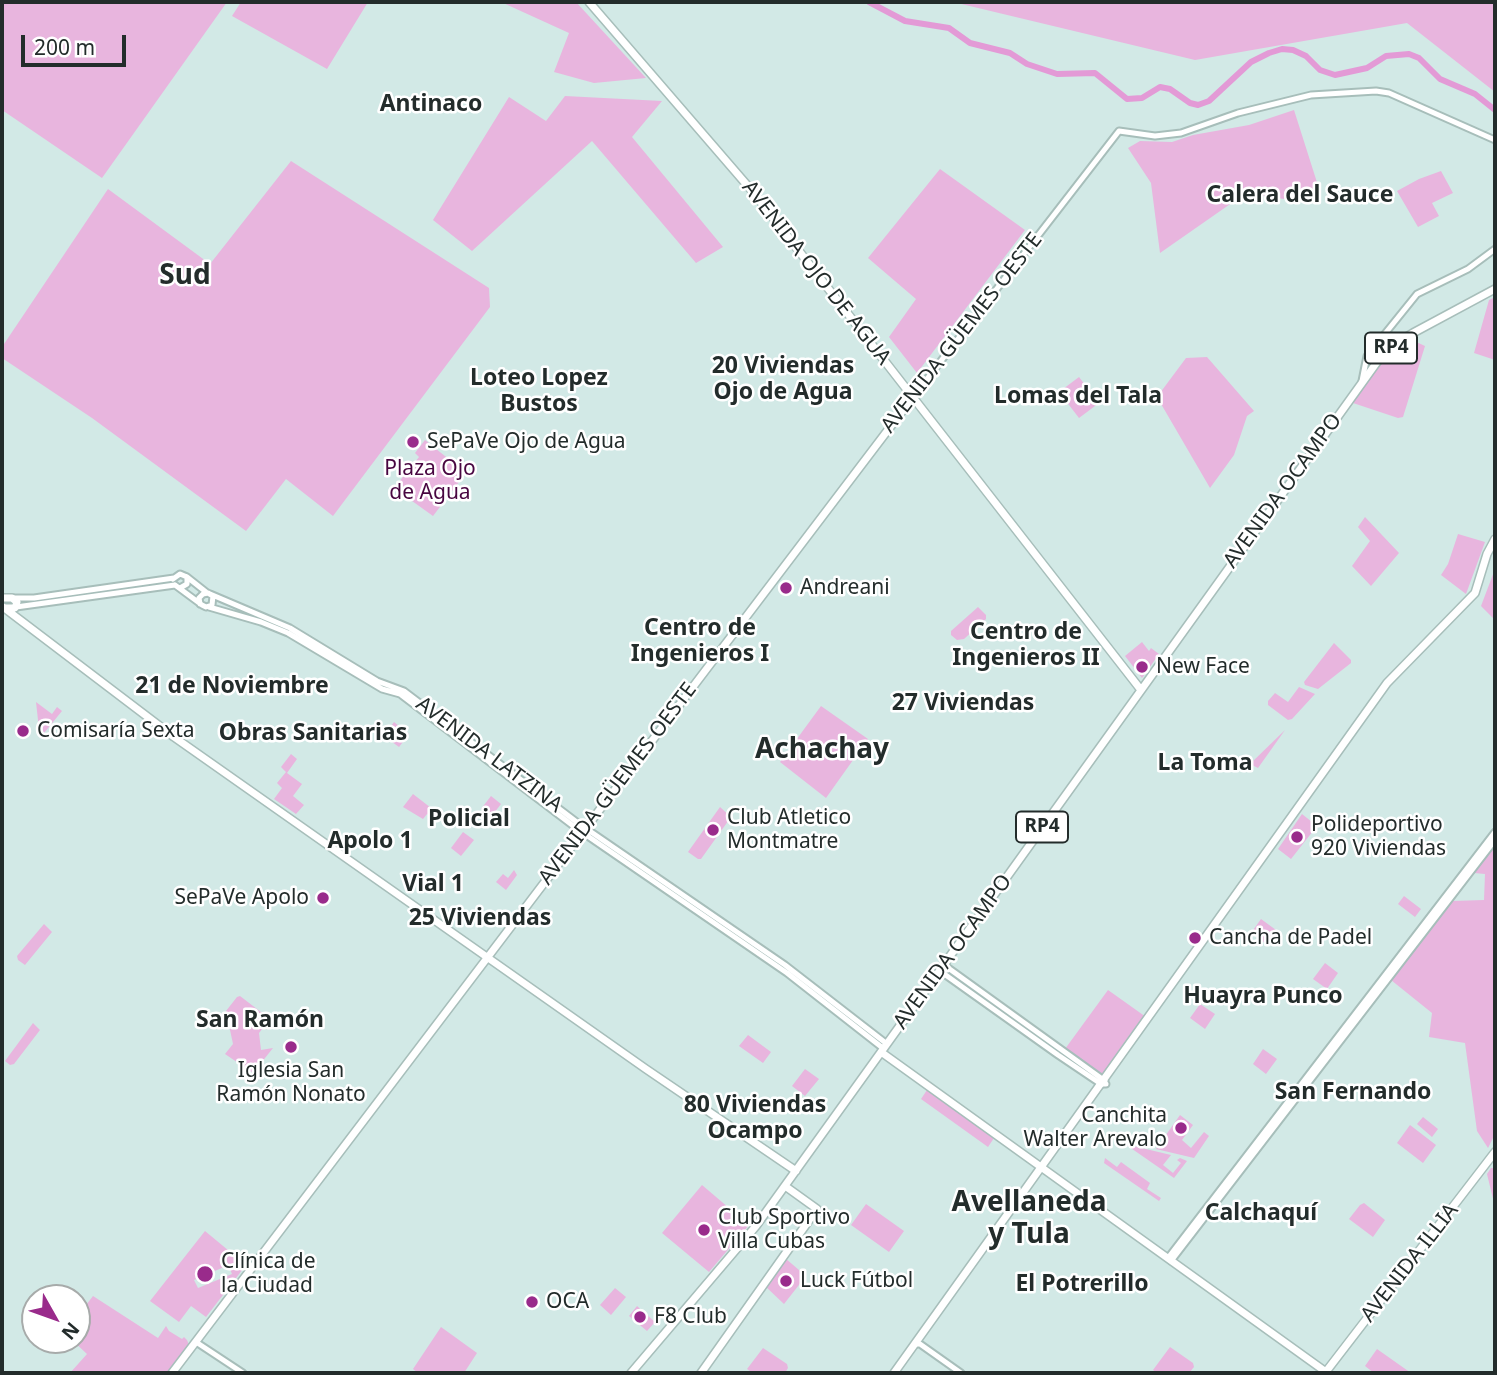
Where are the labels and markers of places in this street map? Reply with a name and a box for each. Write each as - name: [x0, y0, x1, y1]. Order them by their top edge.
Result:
- place label: SePaVe Ojo de Agua: [427, 429, 626, 455]
- marker: SePaVe Ojo de Agua: [405, 434, 421, 450]
- place label: Andreani: [800, 575, 890, 601]
- marker: Andreani: [778, 580, 794, 596]
- place label: New Face: [1156, 654, 1250, 680]
- marker: New Face: [1134, 659, 1150, 675]
- place label: Comisaría Sexta: [37, 718, 195, 744]
- marker: Comisaría Sexta: [15, 723, 31, 739]
- place label: Club Atletico Montmatre: [727, 805, 851, 855]
- place label: Polideportivo 920 Viviendas: [1311, 812, 1446, 862]
- marker: Club Atletico Montmatre: [705, 822, 721, 838]
- marker: Polideportivo 920 Viviendas: [1289, 829, 1305, 845]
- place label: SePaVe Apolo: [174, 885, 309, 911]
- marker: SePaVe Apolo: [315, 890, 331, 906]
- place label: Cancha de Padel: [1209, 925, 1372, 951]
- marker: Cancha de Padel: [1187, 930, 1203, 946]
- marker: Iglesia San Ramón Nonato: [283, 1039, 299, 1055]
- place label: Iglesia San Ramón Nonato: [216, 1058, 366, 1108]
- place label: Canchita Walter Arevalo: [1023, 1103, 1167, 1153]
- marker: Canchita Walter Arevalo: [1173, 1120, 1189, 1136]
- place label: Club Sportivo Villa Cubas: [718, 1205, 850, 1255]
- marker: Club Sportivo Villa Cubas: [696, 1222, 712, 1238]
- place label: Clínica de la Ciudad: [221, 1249, 316, 1299]
- marker: Clínica de la Ciudad: [195, 1264, 215, 1284]
- place label: Luck Fútbol: [800, 1268, 913, 1294]
- marker: Luck Fútbol: [778, 1273, 794, 1289]
- place label: OCA: [546, 1289, 589, 1315]
- marker: OCA: [524, 1294, 540, 1310]
- place label: F8 Club: [654, 1304, 727, 1330]
- marker: F8 Club: [632, 1309, 648, 1325]

